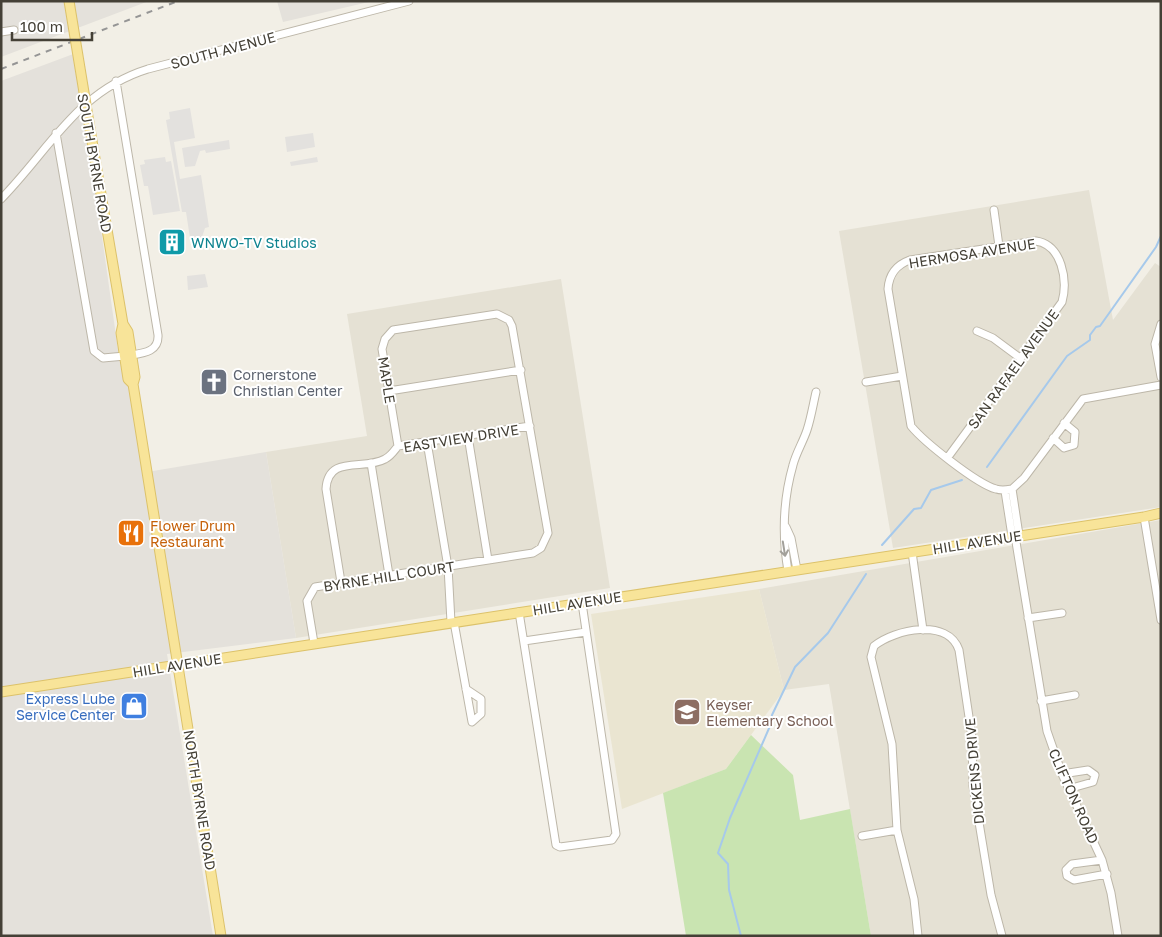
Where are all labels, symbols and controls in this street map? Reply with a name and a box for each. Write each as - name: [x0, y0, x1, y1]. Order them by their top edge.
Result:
- scale bar: [12, 10, 92, 42]
- text: 100 m: [20, 17, 63, 35]
- street label: SOUTH AVENUE: [169, 28, 277, 72]
- street label: SOUTH BYRNE ROAD: [74, 92, 116, 234]
- building icon: WNWO-TV Studios: [157, 227, 187, 257]
- place label: WNWO-TV Studios: [191, 234, 317, 251]
- street label: HERMOSA AVENUE: [907, 235, 1037, 271]
- street label: SAN RAFAEL AVENUE: [964, 306, 1062, 432]
- street label: MAPLE: [375, 355, 399, 405]
- place label: Cornerstone Christian Center: [233, 366, 343, 399]
- church icon: Cornerstone Christian Center: [199, 367, 229, 397]
- street label: EASTVIEW DRIVE: [402, 420, 520, 456]
- place label: Flower Drum Restaurant: [150, 517, 235, 550]
- restaurant icon: Flower Drum Restaurant: [116, 518, 146, 548]
- street label: HILL AVENUE: [931, 527, 1023, 557]
- one-way arrow: [780, 540, 790, 556]
- street label: BYRNE HILL COURT: [322, 557, 456, 595]
- street label: HILL AVENUE: [531, 588, 623, 618]
- street label: HILL AVENUE: [131, 650, 223, 680]
- place label: Express Lube Service Center: [16, 690, 116, 723]
- shop icon: Express Lube Service Center: [119, 691, 149, 721]
- place label: Keyser Elementary School: [706, 696, 833, 729]
- school or university icon: Keyser Elementary School: [672, 697, 702, 727]
- street label: DICKENS DRIVE: [961, 717, 987, 825]
- street label: NORTH BYRNE ROAD: [181, 729, 219, 871]
- street label: CLIFTON ROAD: [1045, 746, 1103, 846]

